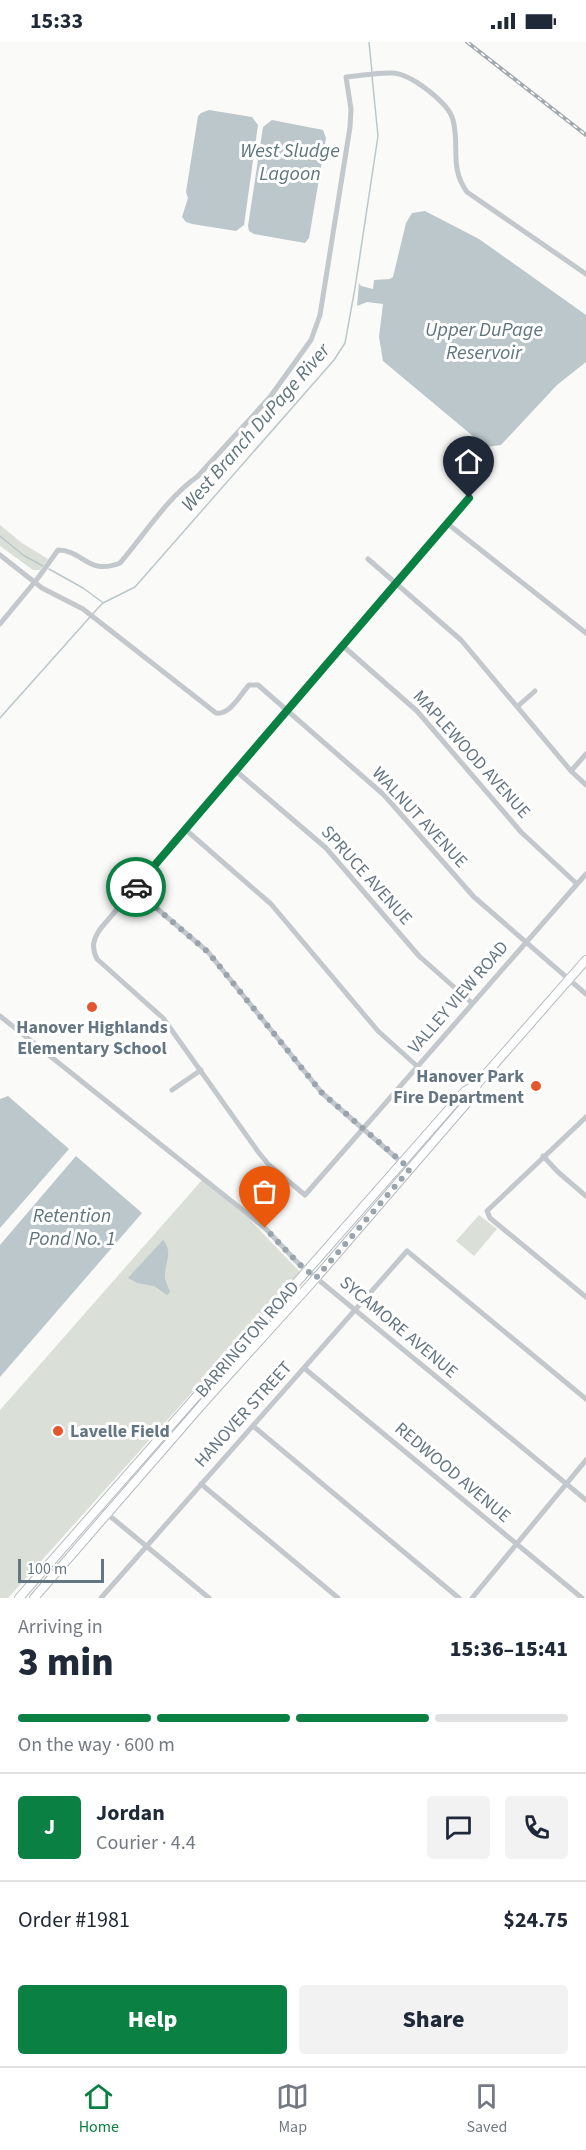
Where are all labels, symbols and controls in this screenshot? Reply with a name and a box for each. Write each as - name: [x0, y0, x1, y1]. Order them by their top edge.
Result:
- text: 15:33: [30, 5, 83, 37]
- water label: West Sludge Lagoon: [240, 137, 340, 188]
- water label: Upper DuPage Reservoir: [425, 316, 543, 367]
- water label: West Branch DuPage River: [175, 337, 337, 518]
- pin: [443, 436, 494, 498]
- icon: home: [452, 445, 485, 478]
- street label: MAPLEWOOD AVENUE: [407, 685, 536, 824]
- street label: WALNUT AVENUE: [366, 761, 473, 873]
- street label: SPRUCE AVENUE: [315, 820, 418, 931]
- courier: [106, 857, 166, 917]
- icon: car: [120, 871, 153, 904]
- street label: VALLEY VIEW ROAD: [402, 936, 514, 1059]
- marker: Hanover Highlands Elementary School: [85, 1000, 99, 1014]
- place label: Hanover Highlands Elementary School: [16, 1015, 168, 1061]
- place label: Hanover Park Fire Department: [393, 1064, 524, 1110]
- marker: Hanover Park Fire Department: [529, 1079, 543, 1093]
- pin: [239, 1166, 290, 1228]
- icon: bag: [248, 1175, 281, 1208]
- water label: Retention Pond No. 1: [28, 1202, 116, 1253]
- street label: SYCAMORE AVENUE: [334, 1271, 463, 1384]
- street label: BARRINGTON ROAD: [190, 1276, 305, 1403]
- street label: HANOVER STREET: [189, 1355, 298, 1473]
- street label: REDWOOD AVENUE: [389, 1416, 516, 1528]
- place label: Lavelle Field: [70, 1419, 170, 1444]
- marker: Lavelle Field: [51, 1424, 65, 1438]
- scale bar: [18, 1556, 104, 1584]
- text: 100 m: [27, 1558, 67, 1580]
- text: Arriving in: [18, 1613, 103, 1641]
- text: 15:36–15:41: [450, 1633, 568, 1665]
- text: 3 min: [18, 1635, 114, 1691]
- text: On the way · 600 m: [18, 1731, 175, 1759]
- button: chat: [427, 1796, 490, 1859]
- button: phone: [505, 1796, 568, 1859]
- text: Jordan: [96, 1797, 165, 1829]
- text: J: [44, 1811, 55, 1843]
- text: Courier · 4.4: [96, 1829, 196, 1857]
- text: Order #1981: [18, 1904, 130, 1936]
- text: $24.75: [503, 1904, 568, 1936]
- button: Help: [18, 1985, 287, 2054]
- button: Share: [299, 1985, 568, 2054]
- tab: Home: [79, 2080, 119, 2138]
- tab: Map: [276, 2080, 309, 2138]
- tab: Saved: [467, 2080, 507, 2138]

